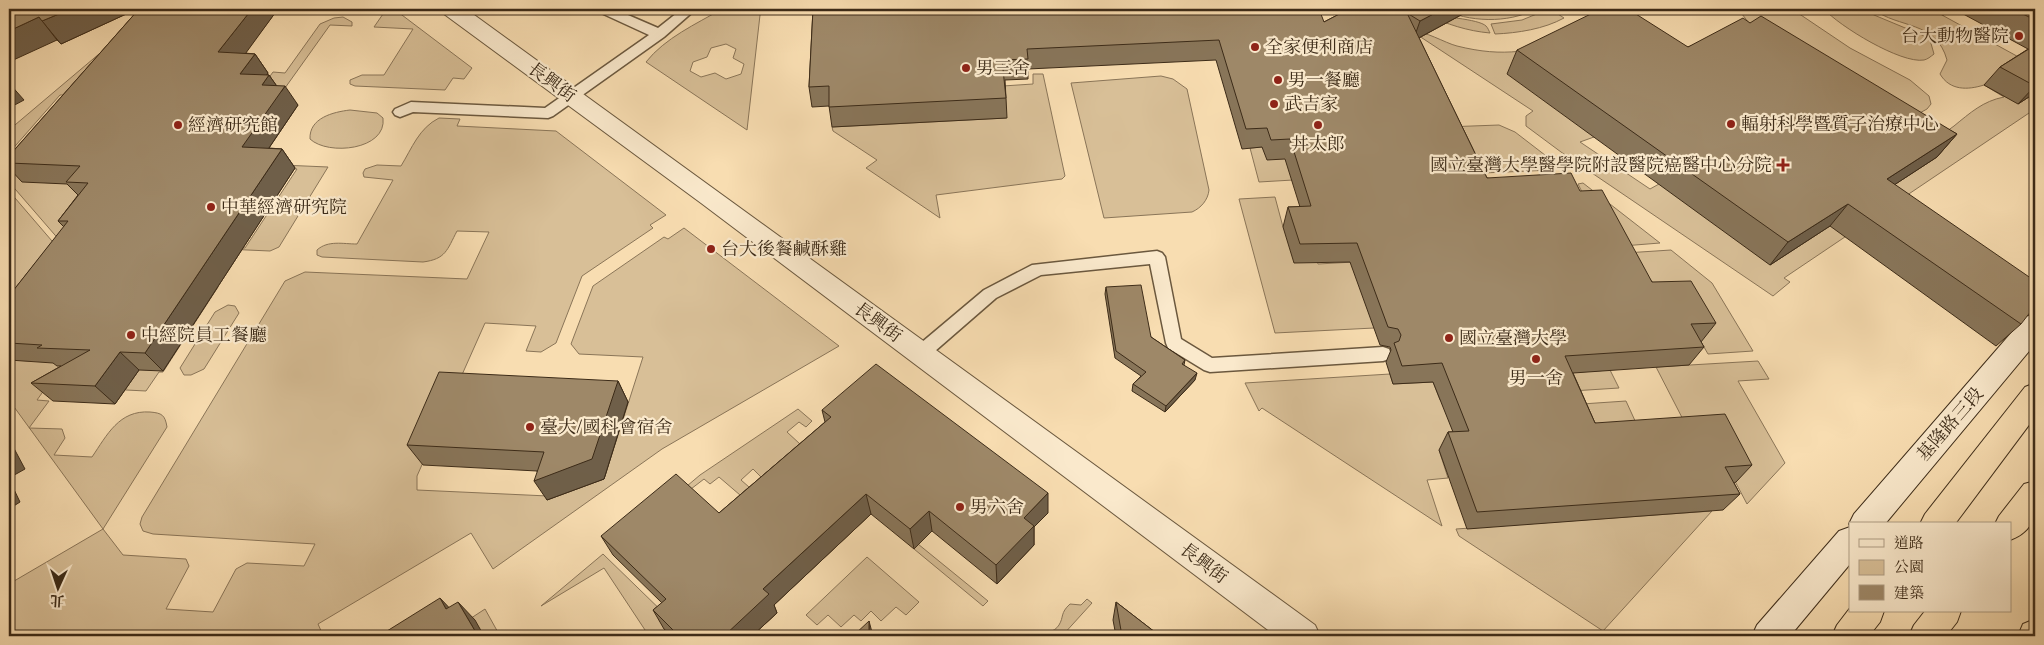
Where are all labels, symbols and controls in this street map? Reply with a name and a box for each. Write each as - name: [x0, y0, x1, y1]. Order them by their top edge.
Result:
- place label: 台大動物醫院: [1901, 25, 2009, 50]
- marker: 台大動物醫院: [2013, 30, 2025, 42]
- place label: 全家便利商店: [1265, 36, 1373, 61]
- marker: 全家便利商店: [1249, 41, 1261, 53]
- street label: 長興街: [522, 57, 580, 109]
- place label: 男三舍: [976, 57, 1030, 82]
- marker: 男三舍: [960, 62, 972, 74]
- place label: 男一餐廳: [1288, 69, 1360, 94]
- marker: 男一餐廳: [1272, 74, 1284, 86]
- place label: 武吉家: [1284, 93, 1338, 118]
- marker: 武吉家: [1268, 98, 1280, 110]
- place label: 輻射科學暨質子治療中心: [1741, 113, 1939, 138]
- place label: 經濟研究館: [188, 114, 278, 139]
- marker: 輻射科學暨質子治療中心: [1725, 118, 1737, 130]
- marker: 經濟研究館: [172, 119, 184, 131]
- marker: 丼太郎: [1312, 119, 1324, 131]
- place label: 丼太郎: [1291, 133, 1345, 158]
- place label: 國立臺灣大學醫學院附設醫院癌醫中心分院: [1430, 154, 1772, 179]
- marker: 國立臺灣大學醫學院附設醫院癌醫中心分院: [1776, 158, 1790, 172]
- place label: 中華經濟研究院: [221, 196, 347, 221]
- marker: 中華經濟研究院: [205, 201, 217, 213]
- place label: 台大後餐鹹酥雞: [721, 238, 847, 263]
- marker: 台大後餐鹹酥雞: [705, 243, 717, 255]
- street label: 長興街: [848, 297, 906, 349]
- place label: 中經院員工餐廳: [141, 324, 267, 349]
- place label: 國立臺灣大學: [1459, 327, 1567, 352]
- marker: 中經院員工餐廳: [125, 329, 137, 341]
- marker: 國立臺灣大學: [1443, 332, 1455, 344]
- marker: 男一舍: [1530, 353, 1542, 365]
- place label: 男一舍: [1509, 367, 1563, 392]
- street label: 基隆路三段: [1912, 383, 1990, 467]
- place label: 臺大/國科會宿舍: [540, 416, 673, 441]
- marker: 臺大/國科會宿舍: [524, 421, 536, 433]
- place label: 男六舍: [970, 496, 1024, 521]
- marker: 男六舍: [954, 501, 966, 513]
- legend: [1849, 522, 2012, 612]
- text: 道路: [1894, 534, 1924, 555]
- street label: 長興街: [1174, 538, 1232, 590]
- text: 公園: [1894, 558, 1924, 579]
- north arrow: [32, 562, 82, 612]
- text: 建築: [1894, 584, 1924, 605]
- text: 北: [50, 590, 65, 609]

